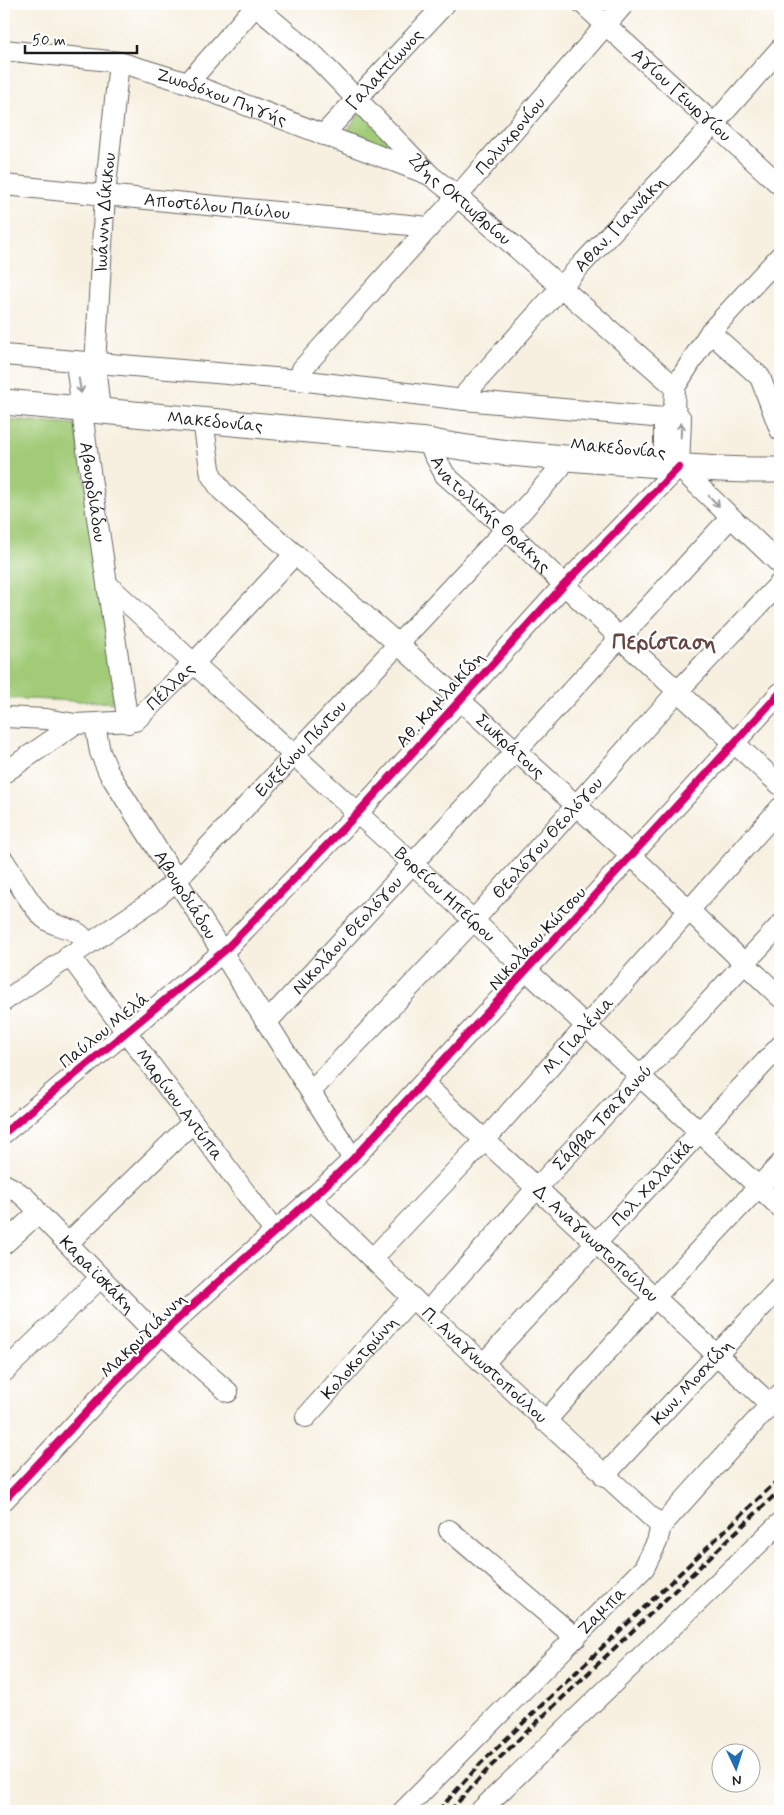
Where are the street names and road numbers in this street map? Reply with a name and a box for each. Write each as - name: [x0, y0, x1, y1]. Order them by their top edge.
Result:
- street label: Γαλακτίωνος: [341, 24, 429, 116]
- street label: Αγίου Γεωργίου: [626, 43, 736, 148]
- street label: Ζωοδόχου Πηγής: [153, 63, 290, 133]
- street label: Πολυχρονίου: [470, 92, 551, 181]
- street label: 28ης Οκτωβρίου: [403, 149, 516, 251]
- street label: Ιωάννη Δίκικου: [89, 151, 122, 274]
- street label: Αθαν. Γιαννάκη: [569, 171, 672, 278]
- street label: Αποστόλου Παύλου: [143, 188, 291, 226]
- street label: Μακεδονίας: [166, 406, 264, 439]
- street label: Μακεδονίας: [569, 433, 667, 465]
- street label: Αβουρδιάδου: [73, 440, 112, 544]
- street label: Ανατολικής Θράκης: [424, 452, 556, 579]
- street label: Αθ. Καμλακίδη: [391, 646, 491, 753]
- street label: Πέλλας: [141, 658, 201, 716]
- street label: Ευξείνου Πόντου: [250, 695, 353, 803]
- street label: Σωκράτους: [470, 709, 550, 785]
- street label: Θεολόγου Θεολόγου: [487, 772, 609, 905]
- street label: Βορείου Ηπείρου: [389, 842, 500, 948]
- street label: Αβουρδιάδου: [148, 846, 222, 944]
- street label: Νικολάου Θεολόγου: [287, 871, 408, 1000]
- street label: Νικολάου Κώτσου: [483, 881, 592, 996]
- street label: Παύλου Μελά: [55, 987, 155, 1074]
- street label: Μ. Γιαλένια: [537, 992, 620, 1080]
- street label: Μαρίνου Αντύπα: [129, 1044, 229, 1166]
- street label: Σάββα Τσαγανού: [548, 1060, 658, 1176]
- street label: Πολ. Χαλαϊκά: [606, 1135, 700, 1232]
- street label: Δ. Αναγνωστοπούλου: [528, 1180, 664, 1308]
- street label: Καραϊσκάκη: [54, 1231, 140, 1319]
- street label: Μακρυγιάννη: [95, 1287, 192, 1384]
- street label: Π. Αναγνωστοπούλου: [416, 1302, 552, 1429]
- street label: Κολοκοτρώνη: [316, 1311, 404, 1405]
- street label: Κων. Μοσχίδη: [647, 1334, 739, 1430]
- street label: Ζαμπα: [573, 1582, 632, 1641]

